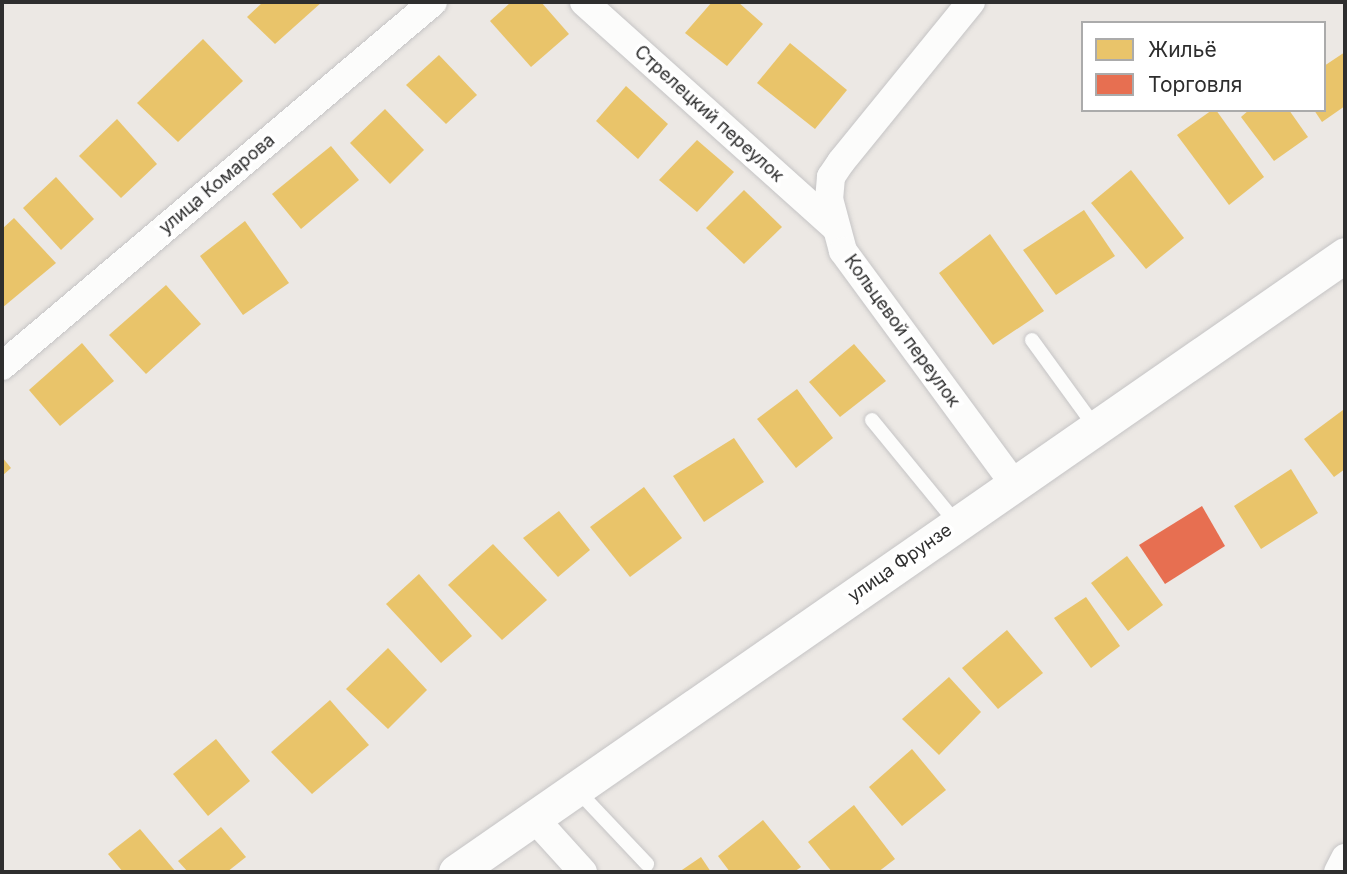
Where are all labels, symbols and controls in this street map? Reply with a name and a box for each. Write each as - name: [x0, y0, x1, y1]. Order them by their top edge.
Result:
- legend: [1081, 21, 1326, 112]
- text: Жильё: [1148, 37, 1217, 62]
- street label: Стрелецкий переулок: [630, 41, 788, 187]
- text: Торговля: [1148, 72, 1242, 97]
- street label: улица Комарова: [155, 129, 279, 239]
- street label: Кольцевой переулок: [839, 251, 965, 411]
- street label: улица Фрунзе: [844, 519, 956, 607]

